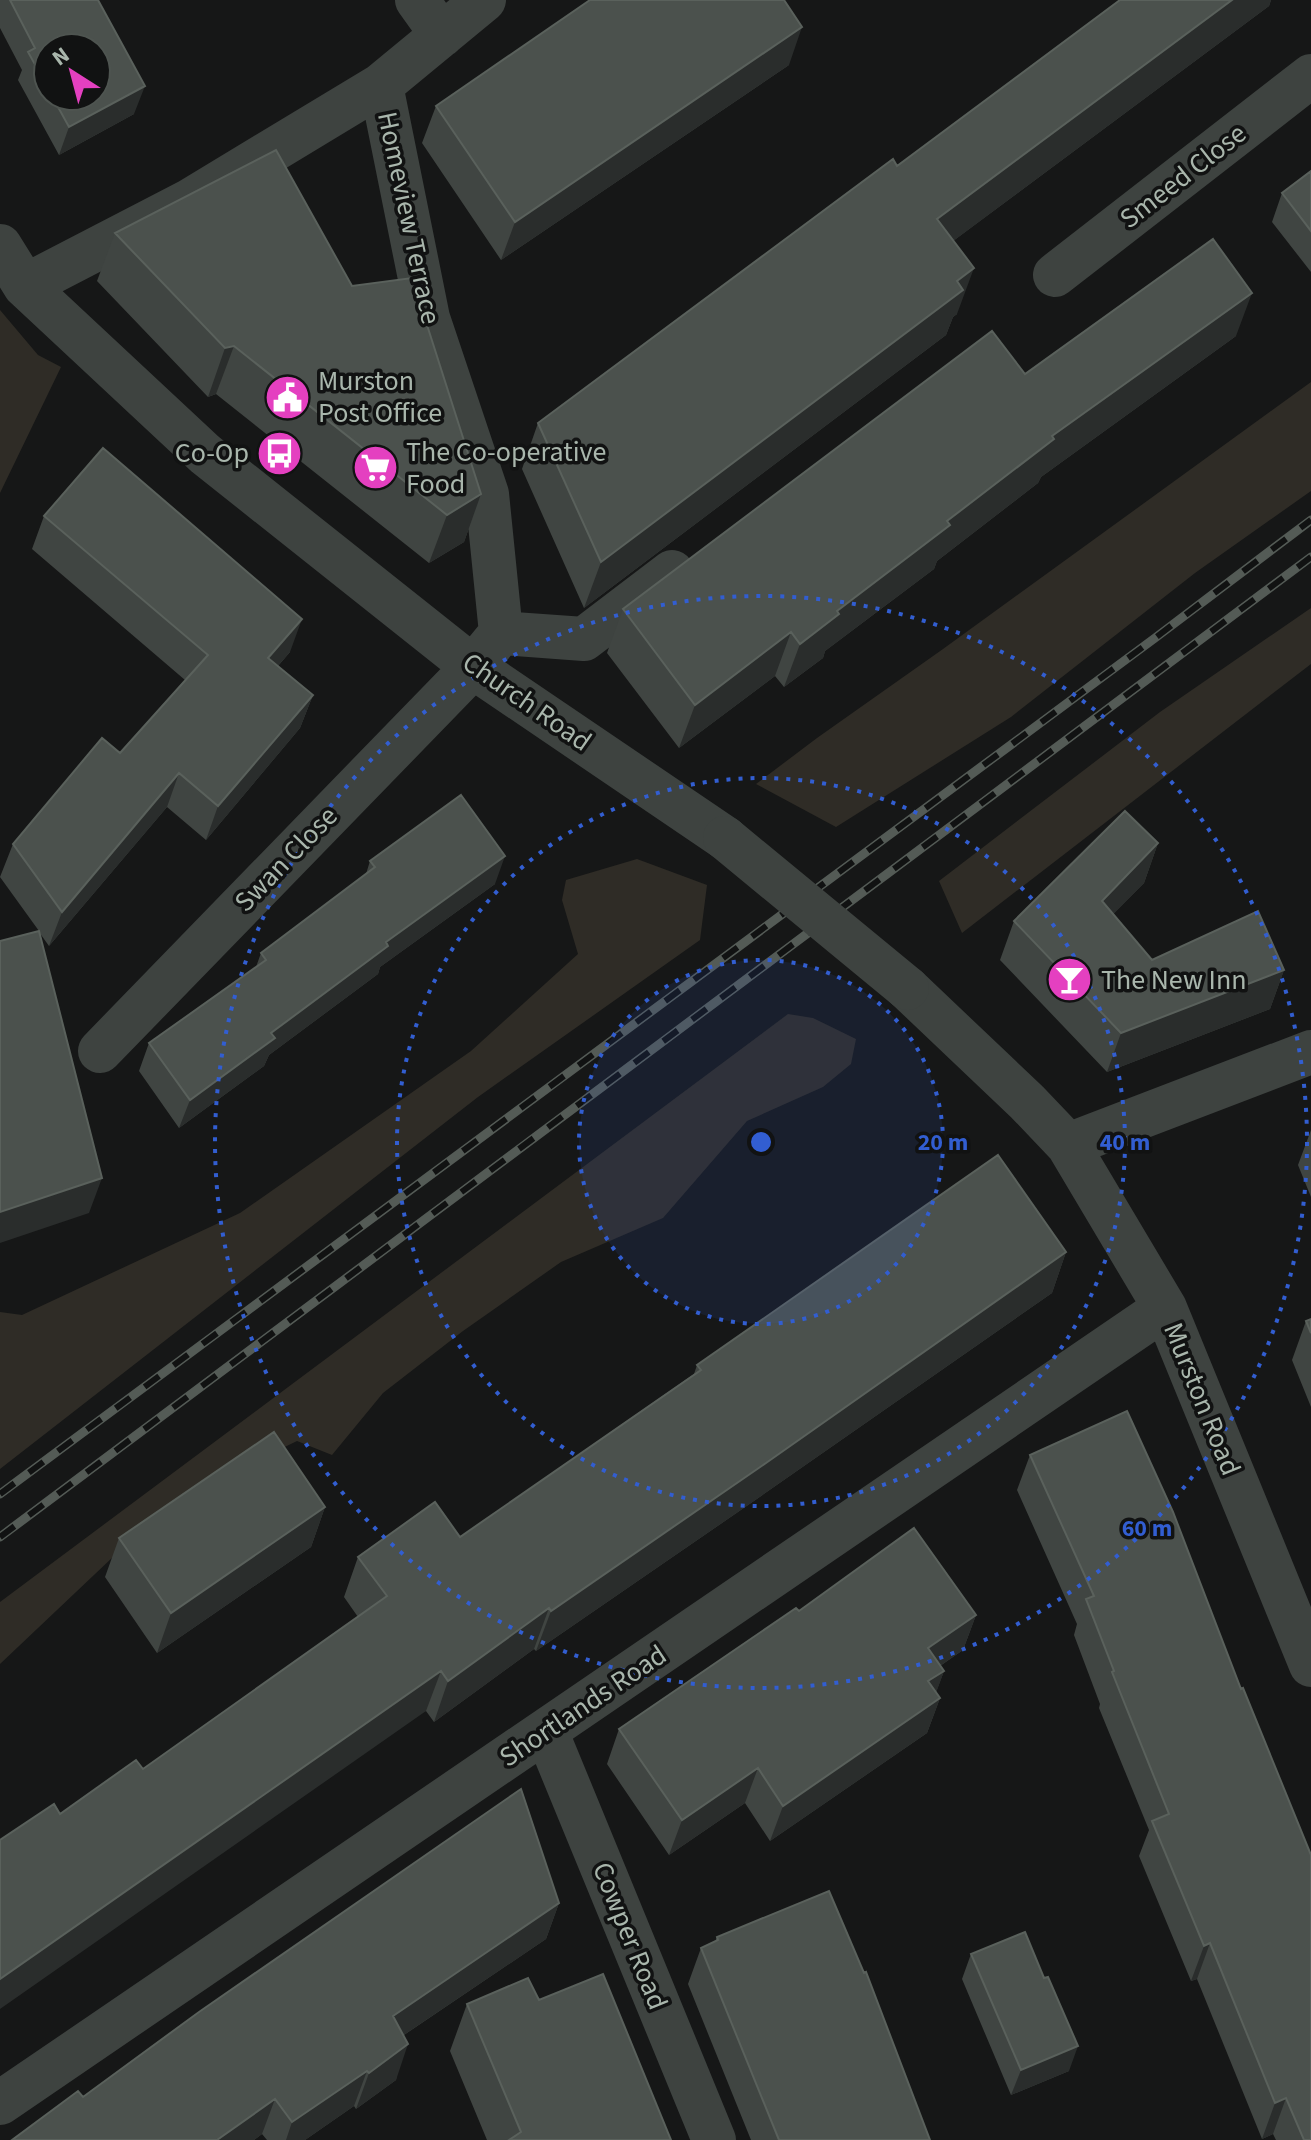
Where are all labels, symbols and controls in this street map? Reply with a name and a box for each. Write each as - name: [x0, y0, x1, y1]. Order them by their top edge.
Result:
- north arrow: [32, 32, 112, 112]
- text: N: [46, 39, 76, 74]
- street label: Homeview Terrace: [367, 108, 451, 328]
- street label: Smeed Close: [1111, 114, 1255, 238]
- place label: Murston Post Office: [318, 361, 442, 433]
- public building icon: Murston Post Office: [263, 373, 311, 421]
- bus stop icon: Co-Op: [256, 429, 304, 477]
- place label: The Co-operative Food: [406, 432, 606, 504]
- place label: Co-Op: [175, 433, 249, 473]
- supermarket icon: The Co-operative Food: [351, 444, 399, 492]
- street label: Church Road: [454, 643, 600, 761]
- street label: Swan Close: [225, 797, 347, 921]
- bar icon: The New Inn: [1046, 956, 1094, 1004]
- place label: The New Inn: [1101, 960, 1247, 1000]
- text: 20 m: [918, 1125, 968, 1160]
- text: 40 m: [1100, 1125, 1150, 1160]
- centre of rings: [747, 1128, 775, 1156]
- street label: Murston Road: [1153, 1317, 1251, 1481]
- text: 60 m: [1122, 1511, 1172, 1546]
- street label: Shortlands Road: [491, 1635, 675, 1777]
- street label: Cowper Road: [582, 1856, 678, 2016]

